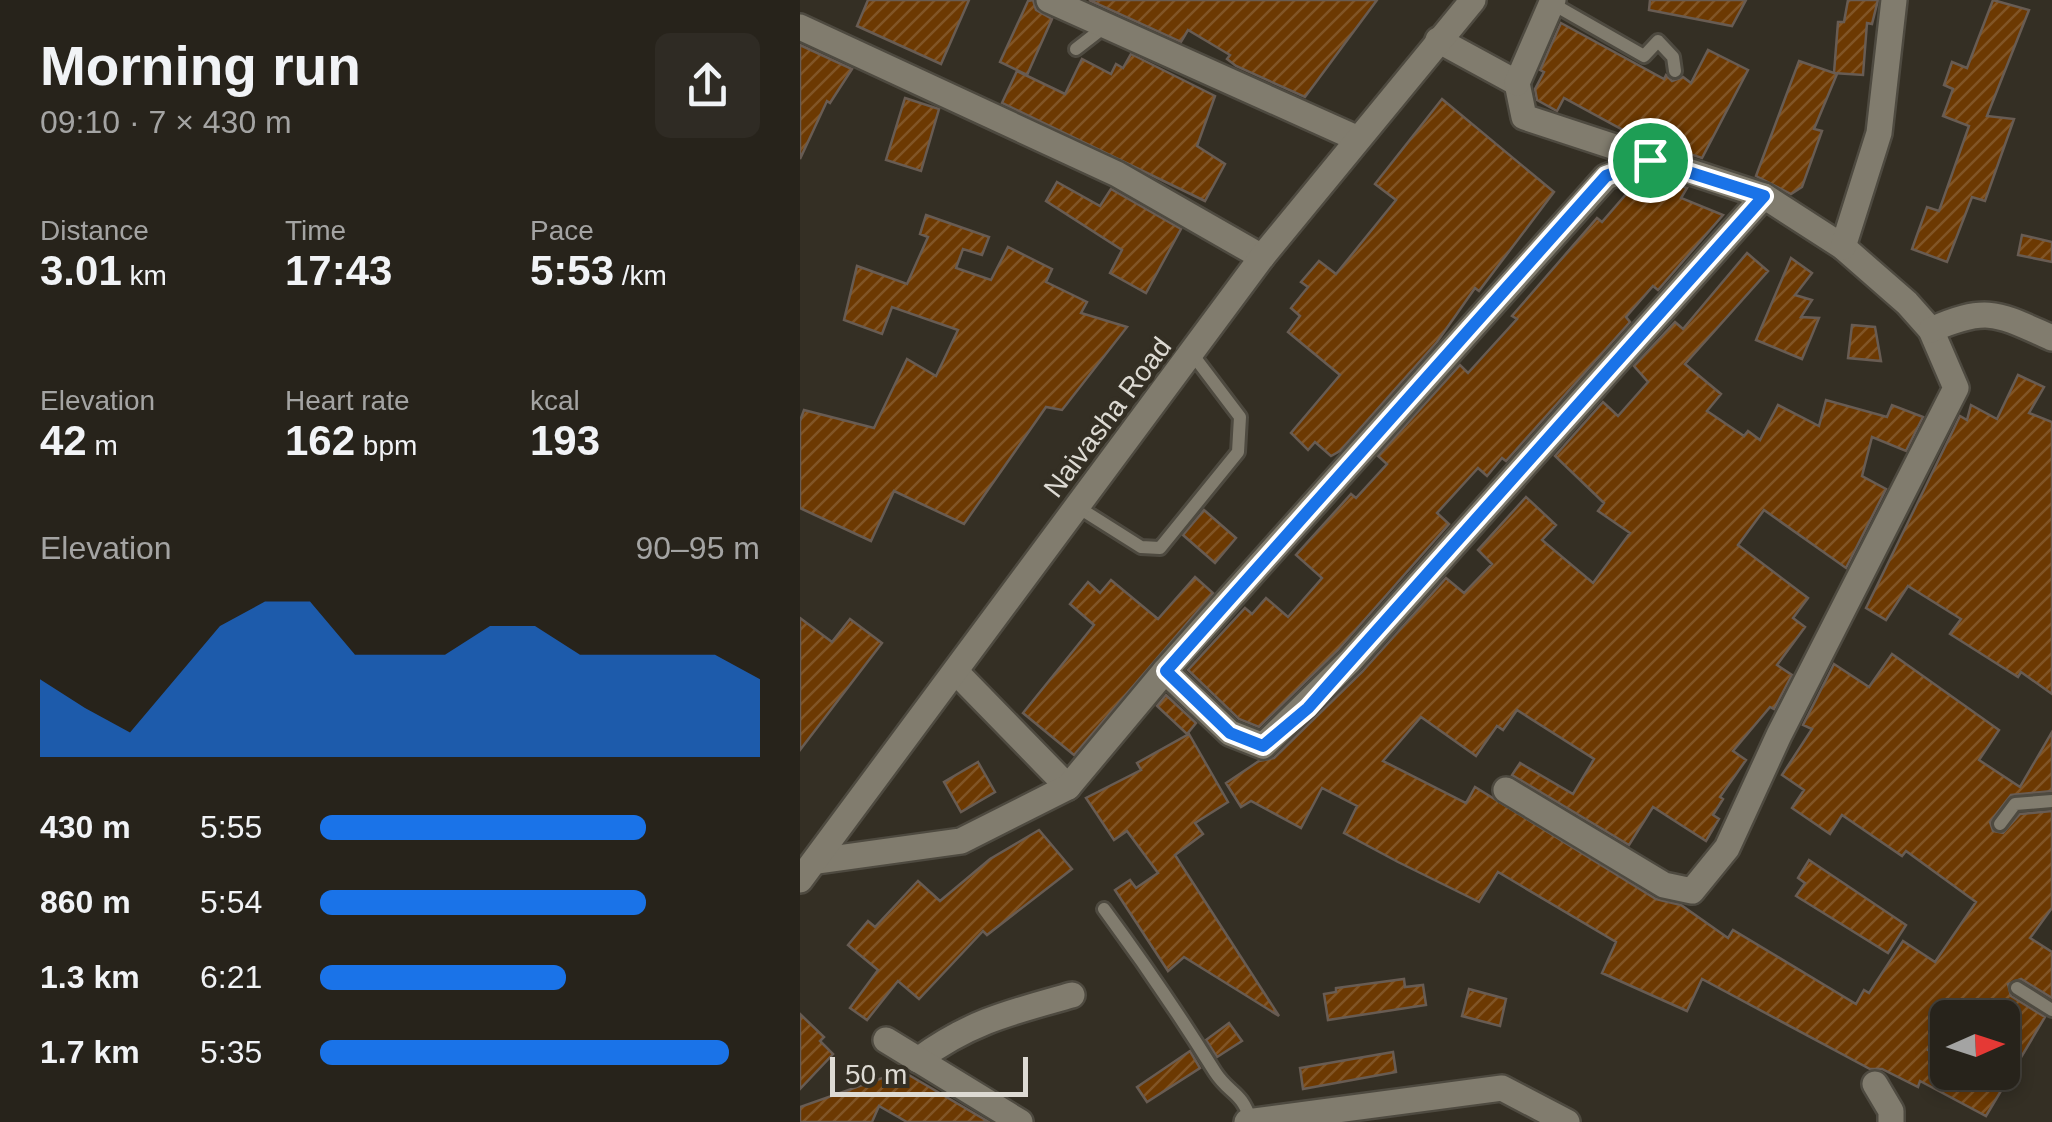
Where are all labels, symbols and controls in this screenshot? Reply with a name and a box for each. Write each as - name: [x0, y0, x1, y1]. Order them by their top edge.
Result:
- button: share: [655, 33, 760, 138]
- text: Morning run: [40, 35, 361, 97]
- text: 09:10 · 7 × 430 m: [40, 104, 292, 140]
- pin: [1608, 118, 1693, 203]
- icon: arrive: [1623, 133, 1678, 188]
- text: Distance: [40, 215, 149, 246]
- text: Time: [285, 215, 346, 246]
- text: Pace: [530, 215, 594, 246]
- text: 3.01: [40, 247, 122, 294]
- text: 17:43: [285, 247, 392, 294]
- text: 5:53: [530, 247, 614, 294]
- text: km: [122, 260, 167, 291]
- text: /km: [614, 260, 667, 291]
- street label: Naivasha Road: [1037, 332, 1177, 503]
- text: Elevation: [40, 385, 155, 416]
- text: Heart rate: [285, 385, 410, 416]
- text: kcal: [530, 385, 580, 416]
- text: 42: [40, 417, 87, 464]
- text: 162: [285, 417, 355, 464]
- text: 193: [530, 417, 600, 464]
- text: m: [87, 430, 118, 461]
- text: bpm: [355, 430, 417, 461]
- text: Elevation: [40, 530, 172, 566]
- text: 90–95 m: [635, 530, 760, 566]
- text: 430 m: [40, 809, 131, 845]
- text: 5:55: [200, 809, 262, 845]
- text: 860 m: [40, 884, 131, 920]
- text: 5:54: [200, 884, 262, 920]
- text: 1.3 km: [40, 959, 140, 995]
- text: 6:21: [200, 959, 262, 995]
- north arrow: [1930, 1000, 2020, 1090]
- map controls: [1930, 1000, 2020, 1090]
- text: 1.7 km: [40, 1034, 140, 1070]
- text: 5:35: [200, 1034, 262, 1070]
- scale bar: [830, 1052, 1028, 1096]
- text: 50 m: [845, 1059, 907, 1090]

